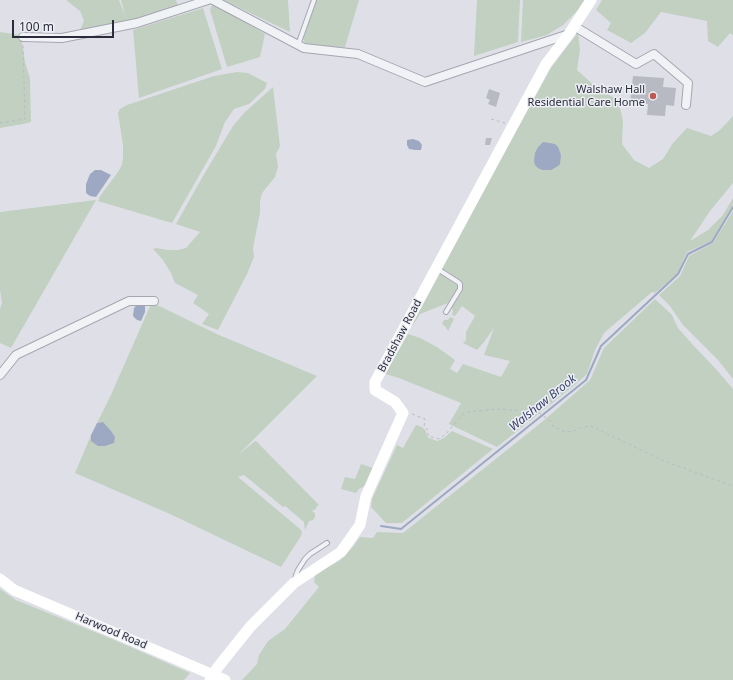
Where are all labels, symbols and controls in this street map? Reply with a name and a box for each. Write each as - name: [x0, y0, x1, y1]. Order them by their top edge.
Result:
- scale bar: [14, 12, 116, 38]
- text: 100 m: [19, 18, 54, 35]
- place label: Walshaw Hall Residential Care Home: [528, 83, 645, 109]
- marker: Walshaw Hall Residential Care Home: [648, 91, 658, 101]
- street label: Bradshaw Road: [375, 297, 425, 375]
- water label: Walshaw Brook: [507, 372, 579, 434]
- street label: Harwood Road: [73, 610, 149, 652]

